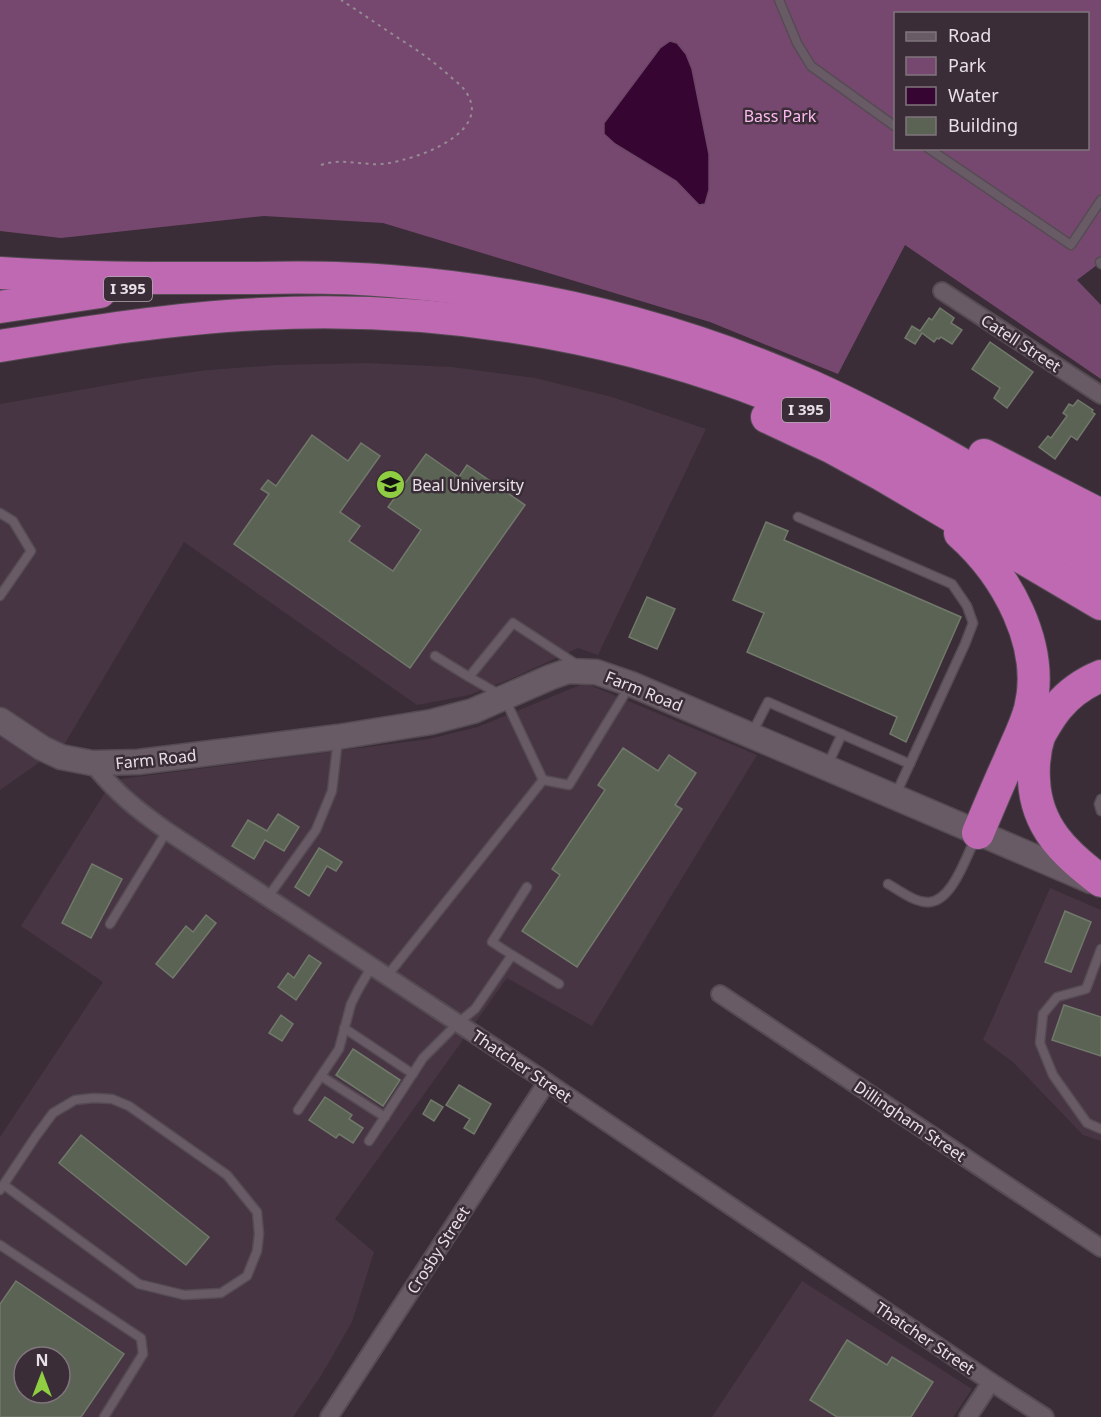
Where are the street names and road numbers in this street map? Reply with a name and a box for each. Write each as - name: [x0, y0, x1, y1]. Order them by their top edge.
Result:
- road number: I 395: [104, 277, 152, 301]
- street label: Catell Street: [977, 309, 1065, 377]
- road number: I 395: [782, 398, 830, 422]
- street label: Farm Road: [602, 666, 686, 716]
- street label: Farm Road: [114, 744, 198, 774]
- street label: Thatcher Street: [468, 1025, 576, 1108]
- street label: Dillingham Street: [850, 1075, 970, 1167]
- street label: Crosby Street: [401, 1202, 475, 1298]
- street label: Thatcher Street: [871, 1297, 979, 1380]

